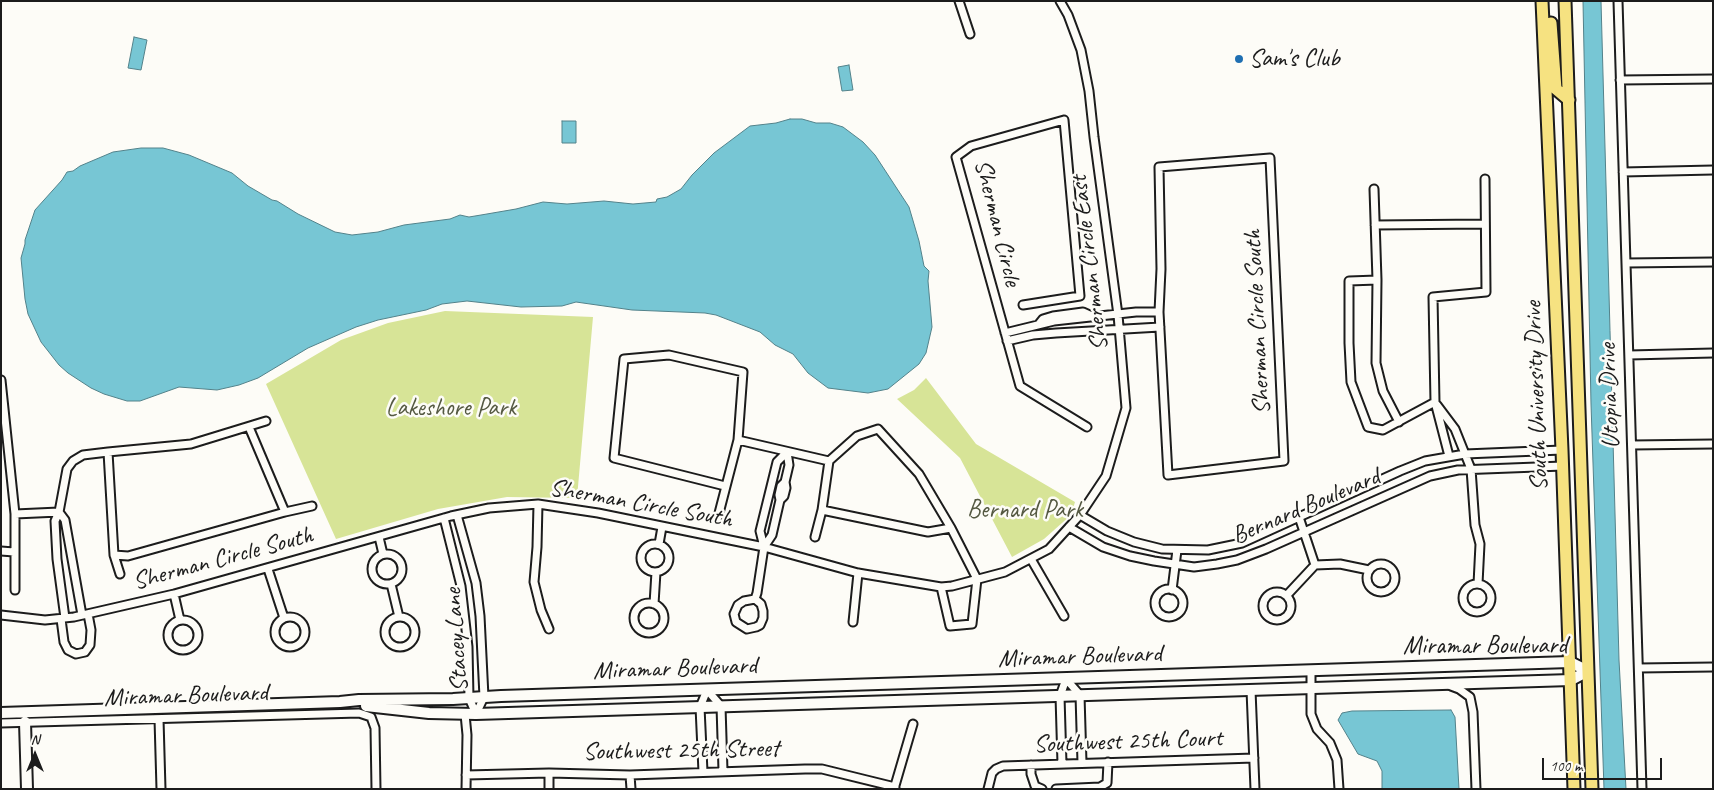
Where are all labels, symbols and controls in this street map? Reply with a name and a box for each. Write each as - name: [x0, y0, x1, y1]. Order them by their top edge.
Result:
- place label: Sam's Club: [1249, 44, 1340, 74]
- marker: Sam's Club: [1233, 53, 1245, 65]
- street label: Sherman Circle: [967, 157, 1027, 289]
- street label: Sherman Circle East: [1064, 174, 1116, 352]
- street label: Sherman Circle South: [1238, 229, 1278, 415]
- street label: South University Drive: [1519, 301, 1555, 491]
- street label: Utopia Drive: [1593, 343, 1627, 449]
- park label: Lakeshore Park: [386, 393, 516, 423]
- street label: Bernard Boulevard: [1228, 462, 1384, 552]
- street label: Sherman Circle South: [547, 473, 735, 535]
- park label: Bernard Park: [967, 495, 1083, 525]
- street label: Sherman Circle South: [130, 521, 316, 597]
- street label: Stacey Lane: [438, 587, 476, 693]
- street label: Miramar Boulevard: [1403, 631, 1567, 661]
- street label: Miramar Boulevard: [998, 639, 1162, 675]
- street label: Miramar Boulevard: [593, 651, 757, 687]
- street label: Miramar Boulevard: [104, 678, 268, 714]
- street label: Southwest 25th Court: [1033, 724, 1223, 760]
- north arrow: [10, 730, 60, 780]
- text: N: [31, 731, 39, 748]
- street label: Southwest 25th Street: [583, 734, 779, 768]
- scale bar: [1544, 748, 1664, 780]
- text: 100 m: [1550, 757, 1582, 776]

